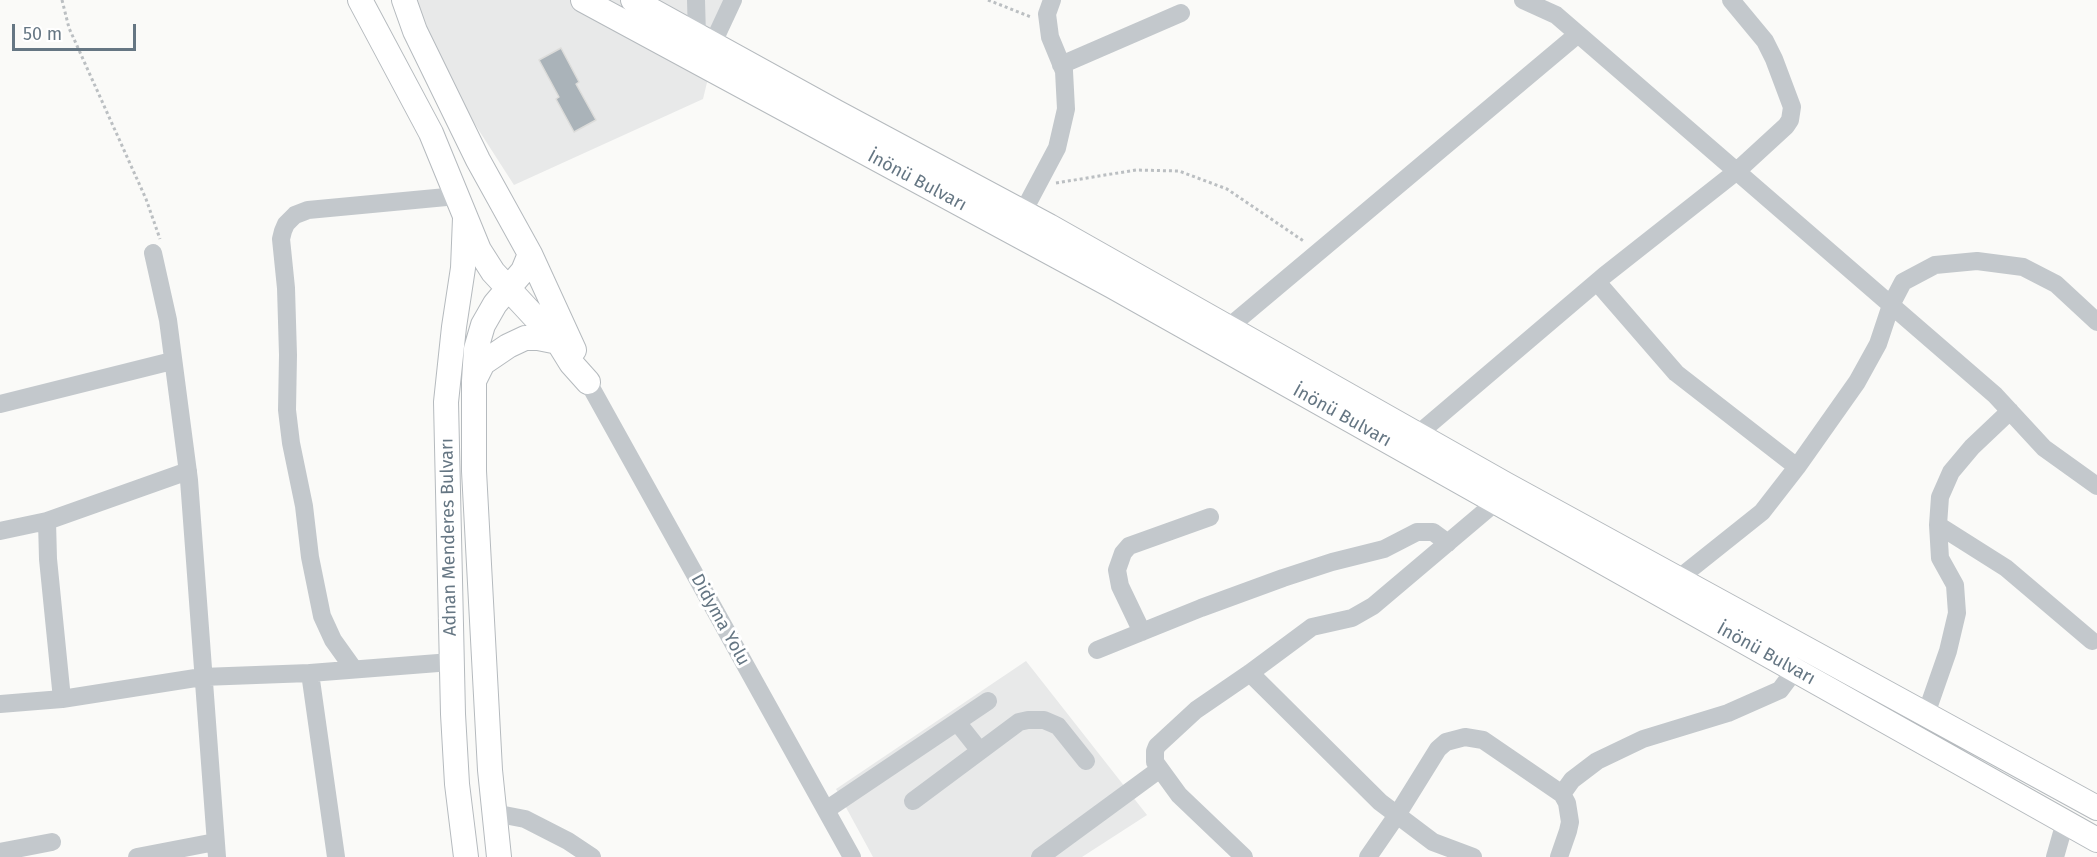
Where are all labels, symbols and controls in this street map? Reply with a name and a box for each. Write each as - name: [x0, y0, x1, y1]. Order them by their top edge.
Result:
- scale bar: [15, 12, 140, 50]
- text: 50 m: [23, 23, 62, 45]
- street label: İnönü Bulvarı: [864, 146, 970, 216]
- street label: İnönü Bulvarı: [1289, 380, 1395, 452]
- street label: Adnan Menderes Bulvarı: [436, 438, 462, 636]
- street label: Didyma Yolu: [686, 570, 754, 670]
- street label: İnönü Bulvarı: [1713, 618, 1819, 690]

